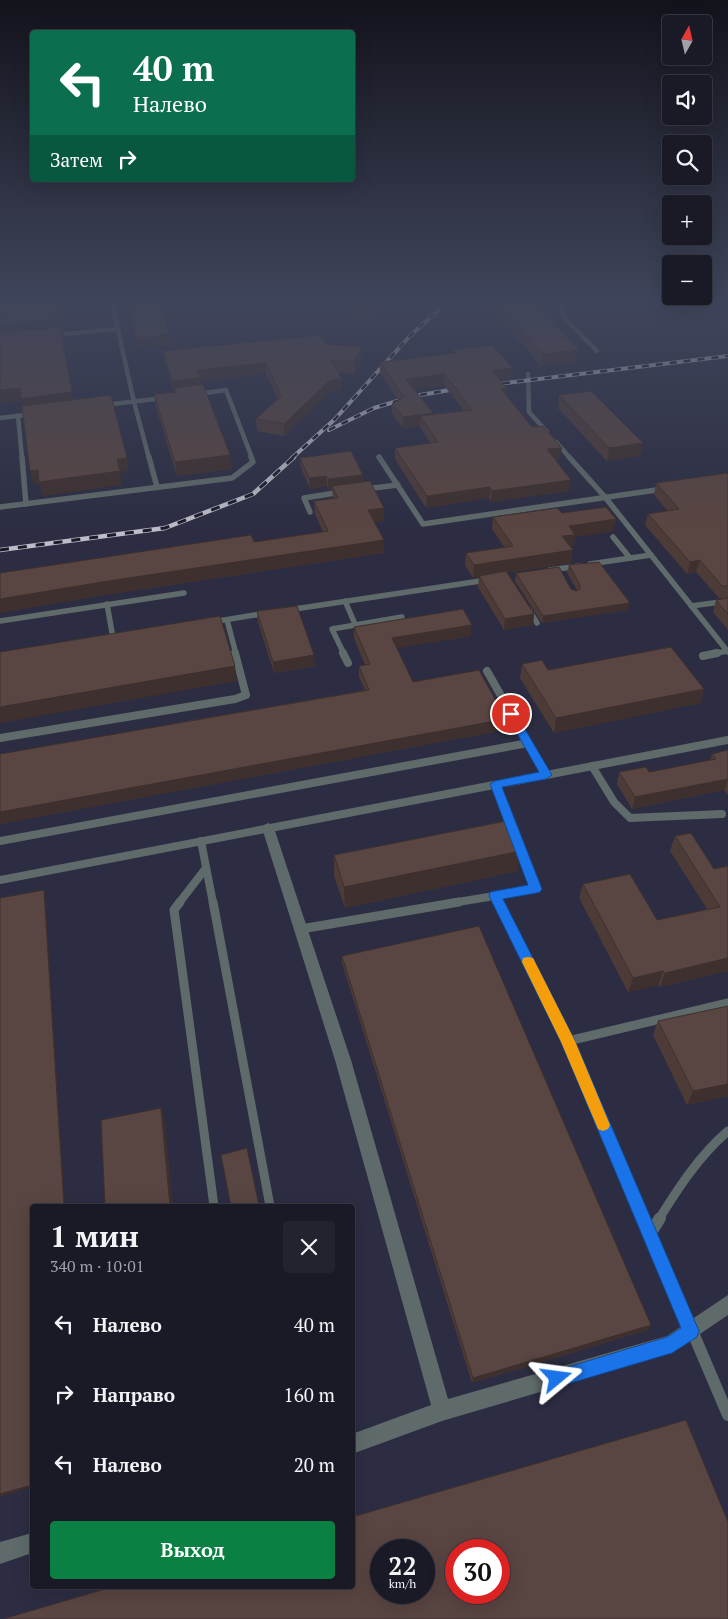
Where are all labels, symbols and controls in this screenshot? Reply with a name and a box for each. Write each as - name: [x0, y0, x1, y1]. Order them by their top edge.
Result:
- north arrow: [662, 15, 712, 65]
- map controls: [662, 15, 712, 305]
- text: 40 m: [133, 45, 214, 91]
- icon: left: [50, 50, 115, 115]
- button: sound: [662, 75, 712, 125]
- text: Налево: [133, 89, 207, 118]
- button: search: [662, 135, 712, 185]
- icon: right: [113, 145, 141, 173]
- text: Затем: [50, 147, 103, 172]
- button: +: [662, 195, 712, 245]
- button: −: [662, 255, 712, 305]
- pin: [490, 693, 532, 735]
- icon: arrive: [497, 700, 525, 728]
- text: 1 мин: [50, 1216, 139, 1256]
- button: close: [283, 1221, 335, 1273]
- text: 340 m · 10:01: [50, 1255, 144, 1277]
- icon: left: [50, 1310, 78, 1338]
- text: Налево: [93, 1312, 162, 1337]
- text: 40 m: [294, 1312, 335, 1337]
- position arrow: [530, 1351, 582, 1403]
- icon: right: [50, 1380, 78, 1408]
- text: Направо: [93, 1382, 175, 1407]
- text: 160 m: [284, 1382, 335, 1407]
- icon: left: [50, 1450, 78, 1478]
- text: Налево: [93, 1452, 162, 1477]
- text: 20 m: [294, 1452, 335, 1477]
- button: Выход: [50, 1521, 335, 1579]
- speed limit sign: 30: [445, 1539, 510, 1604]
- text: 22: [388, 1549, 417, 1582]
- text: km/h: [389, 1576, 416, 1591]

